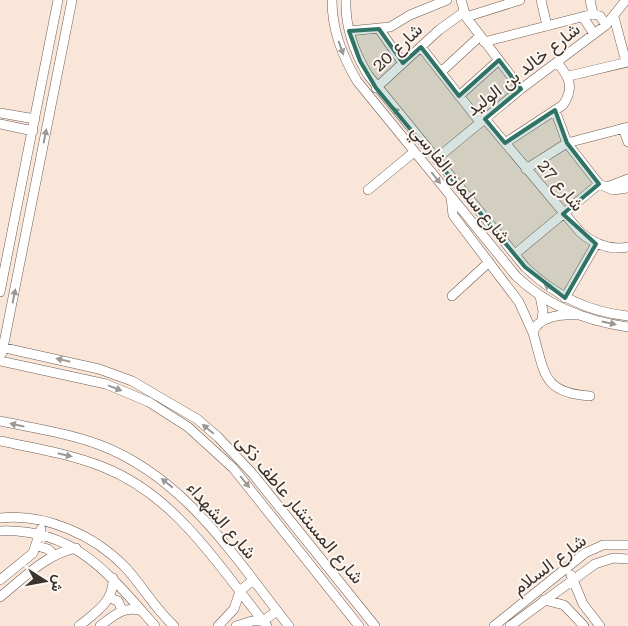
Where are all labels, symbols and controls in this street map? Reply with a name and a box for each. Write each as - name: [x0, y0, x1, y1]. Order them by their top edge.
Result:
- street label: شارع خالد بن الوليد: [462, 18, 585, 121]
- street label: شارع 20: [368, 19, 428, 77]
- one-way arrow: [338, 40, 345, 55]
- one-way arrow: [392, 107, 403, 120]
- street label: شارع سلمان الفارسي: [403, 121, 515, 251]
- one-way arrow: [42, 128, 50, 144]
- street label: شارع 27: [532, 155, 589, 216]
- one-way arrow: [430, 172, 441, 185]
- one-way arrow: [543, 283, 557, 293]
- one-way arrow: [10, 287, 18, 303]
- one-way arrow: [601, 319, 616, 327]
- one-way arrow: [54, 356, 70, 364]
- one-way arrow: [108, 385, 123, 392]
- one-way arrow: [9, 421, 25, 429]
- one-way arrow: [202, 424, 214, 435]
- street label: شارع المستشار عاطف ذكى: [230, 430, 368, 589]
- one-way arrow: [57, 451, 72, 459]
- one-way arrow: [239, 476, 250, 489]
- street label: شارع الشهداء: [181, 477, 261, 564]
- one-way arrow: [161, 478, 174, 489]
- street label: شارع السلام: [508, 529, 591, 600]
- north arrow: [20, 556, 70, 606]
- text: ش: [47, 574, 67, 593]

